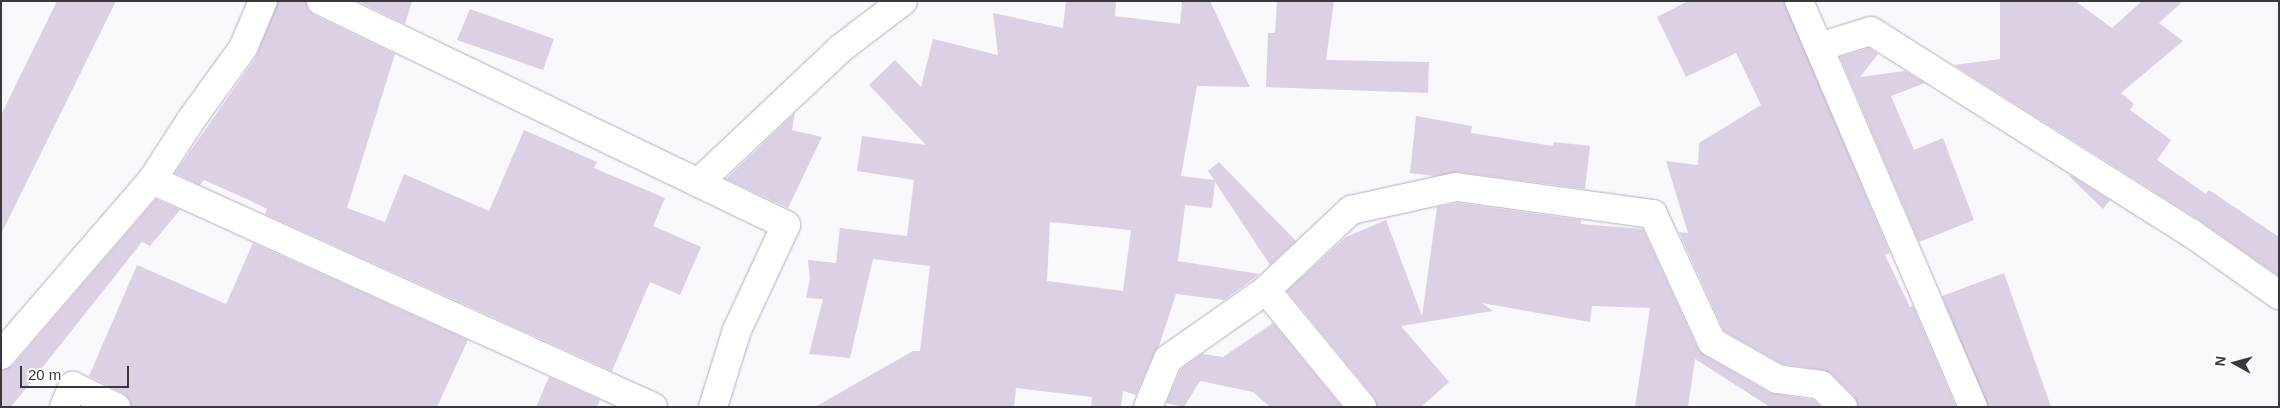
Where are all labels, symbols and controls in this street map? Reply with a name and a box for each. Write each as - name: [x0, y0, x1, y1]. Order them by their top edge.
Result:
- north arrow: [2210, 338, 2260, 388]
- text: N: [2212, 355, 2229, 367]
- scale bar: [22, 356, 131, 388]
- text: 20 m: [28, 366, 61, 383]

